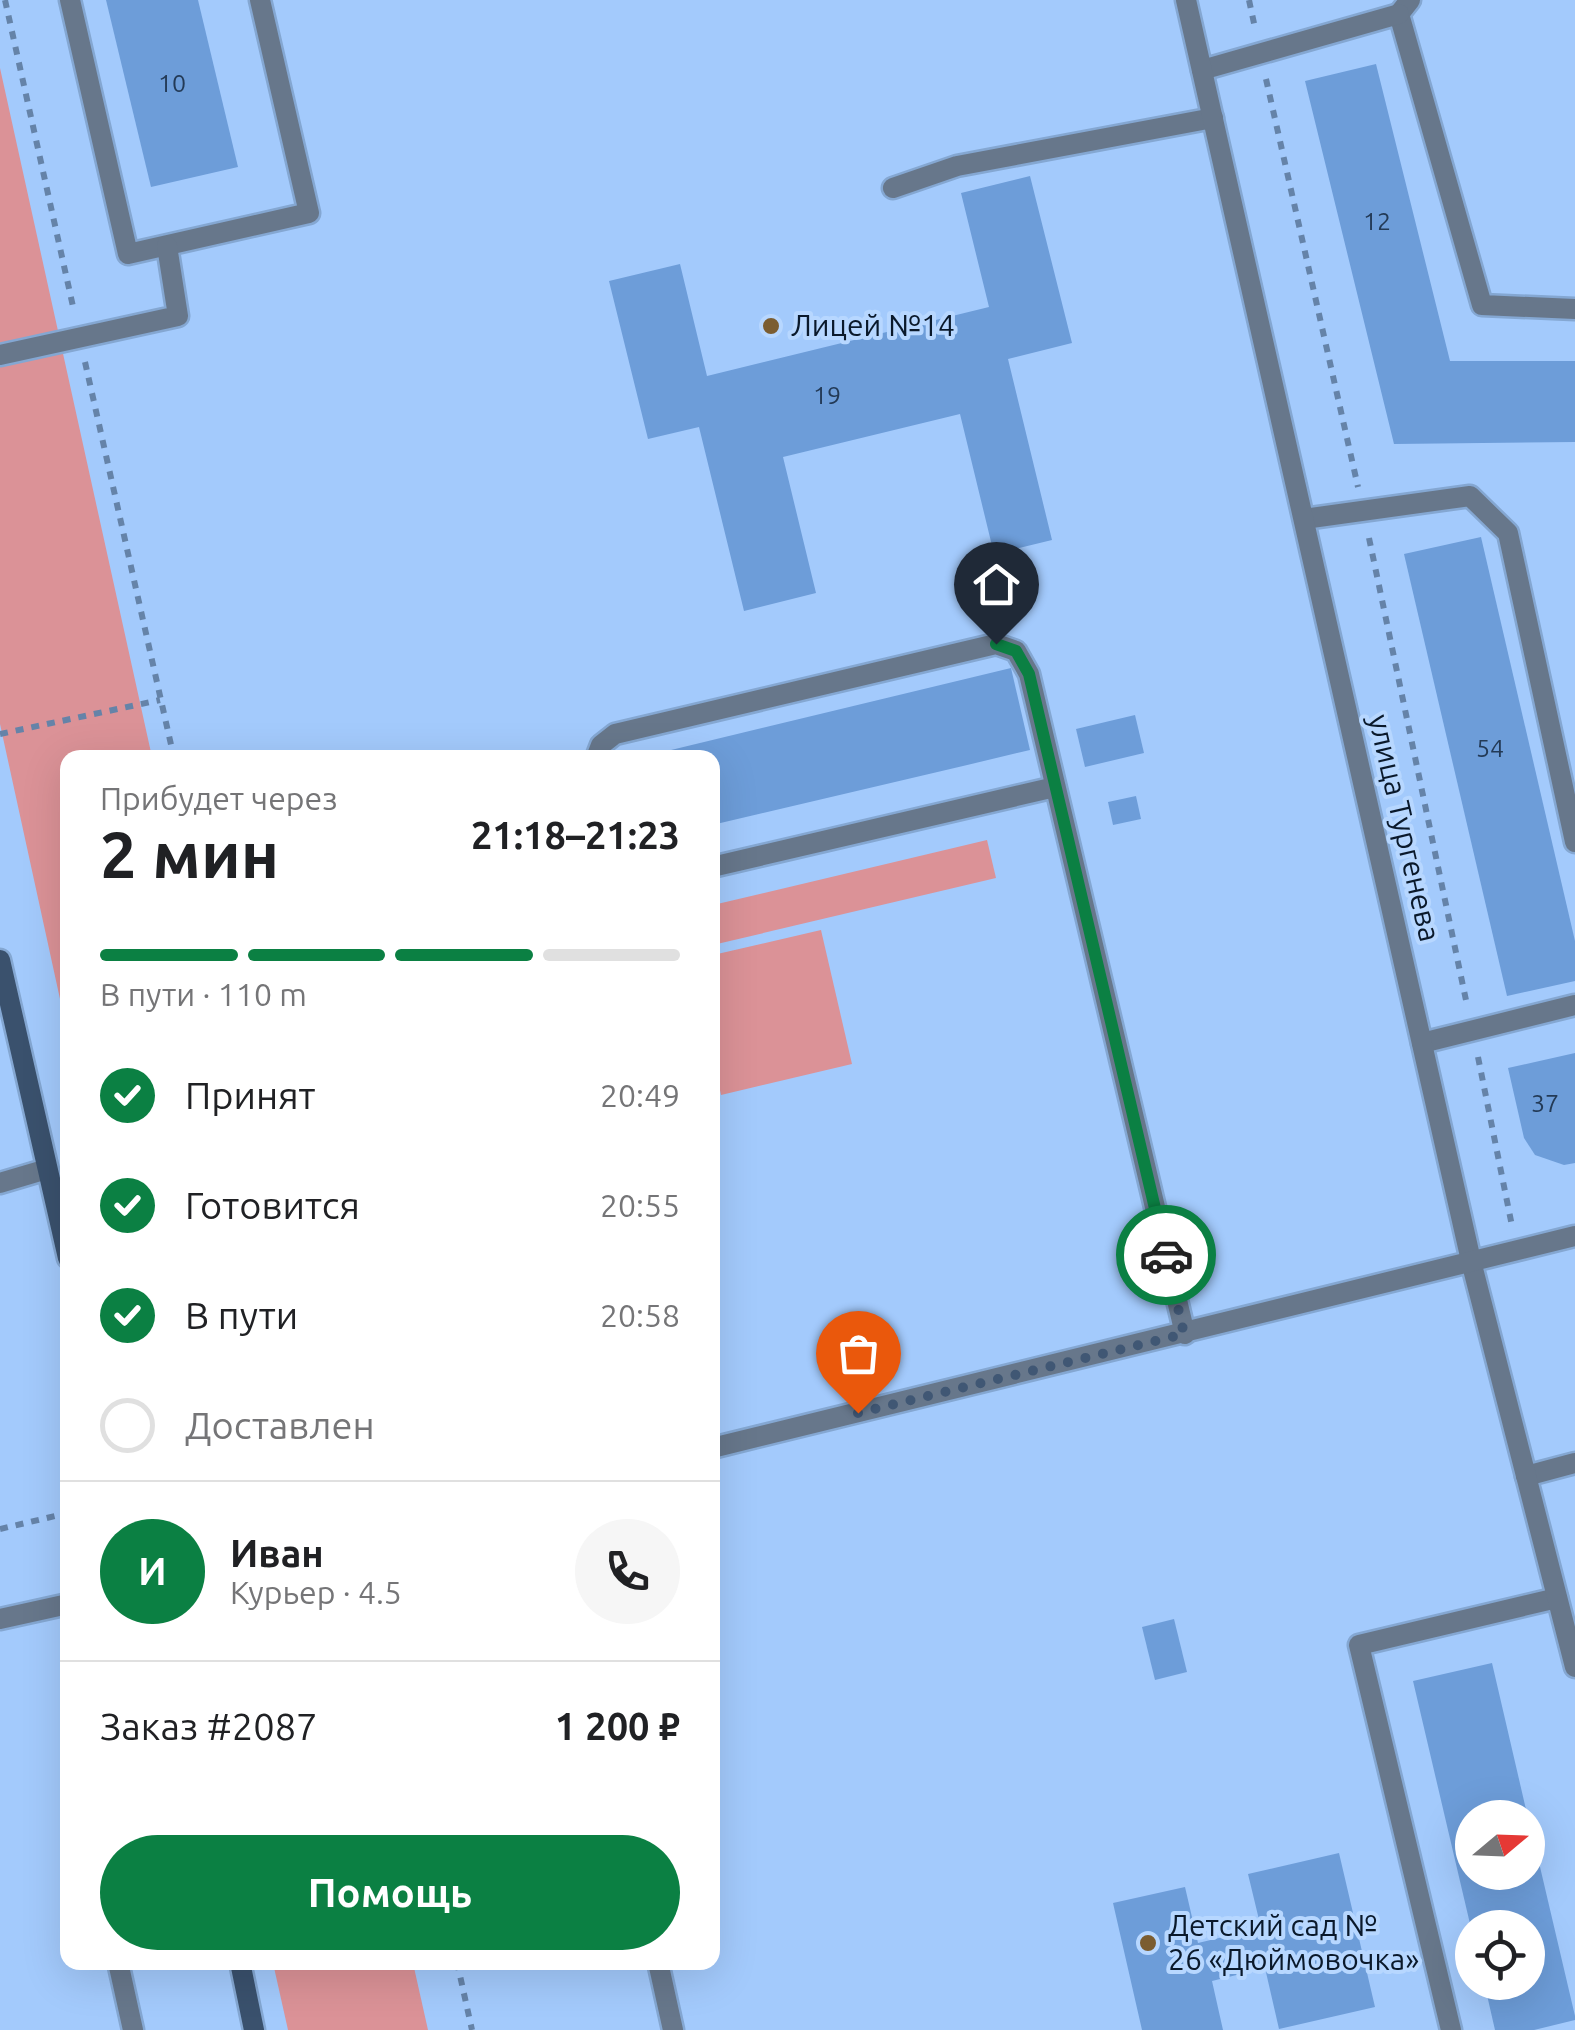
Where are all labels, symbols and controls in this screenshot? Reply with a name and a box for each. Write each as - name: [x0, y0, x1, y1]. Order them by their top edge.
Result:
- house number: 10: [158, 69, 186, 97]
- house number: 12: [1363, 207, 1391, 235]
- place label: Лицей №14: [791, 308, 955, 342]
- marker: Лицей №14: [760, 315, 782, 337]
- house number: 19: [813, 381, 841, 409]
- pin: [954, 542, 1039, 645]
- icon: home: [969, 557, 1024, 612]
- street label: улица Тургенева: [1362, 711, 1448, 945]
- house number: 54: [1476, 734, 1504, 762]
- text: Прибудет через: [100, 780, 338, 816]
- text: 21:18–21:23: [471, 814, 680, 856]
- text: 2 мин: [100, 817, 279, 890]
- text: В пути · 110 m: [100, 976, 307, 1012]
- icon: check: [100, 1068, 155, 1123]
- text: Принят: [185, 1074, 315, 1116]
- text: 20:49: [600, 1077, 680, 1113]
- house number: 37: [1531, 1089, 1559, 1117]
- icon: check: [100, 1178, 155, 1233]
- text: Готовится: [185, 1184, 360, 1226]
- text: 20:55: [600, 1187, 680, 1223]
- courier: [1116, 1205, 1216, 1305]
- icon: car: [1139, 1228, 1194, 1283]
- icon: check: [100, 1288, 155, 1343]
- text: В пути: [185, 1294, 298, 1336]
- text: 20:58: [600, 1297, 680, 1333]
- pin: [816, 1311, 901, 1414]
- icon: bag: [831, 1326, 886, 1381]
- text: Доставлен: [185, 1404, 375, 1446]
- button: phone: [575, 1519, 680, 1624]
- text: Иван: [230, 1532, 324, 1574]
- text: И: [138, 1550, 167, 1592]
- text: Курьер · 4.5: [230, 1574, 402, 1610]
- text: Заказ #2087: [100, 1705, 318, 1747]
- text: 1 200 ₽: [555, 1705, 680, 1747]
- north arrow: [1455, 1800, 1545, 1890]
- map controls: [1455, 1800, 1545, 2000]
- button: Помощь: [100, 1835, 680, 1950]
- place label: Детский сад № 26 «Дюймовочка»: [1168, 1908, 1419, 1976]
- button: locate: [1455, 1910, 1545, 2000]
- marker: Детский сад № 26 «Дюймовочка»: [1137, 1932, 1159, 1954]

